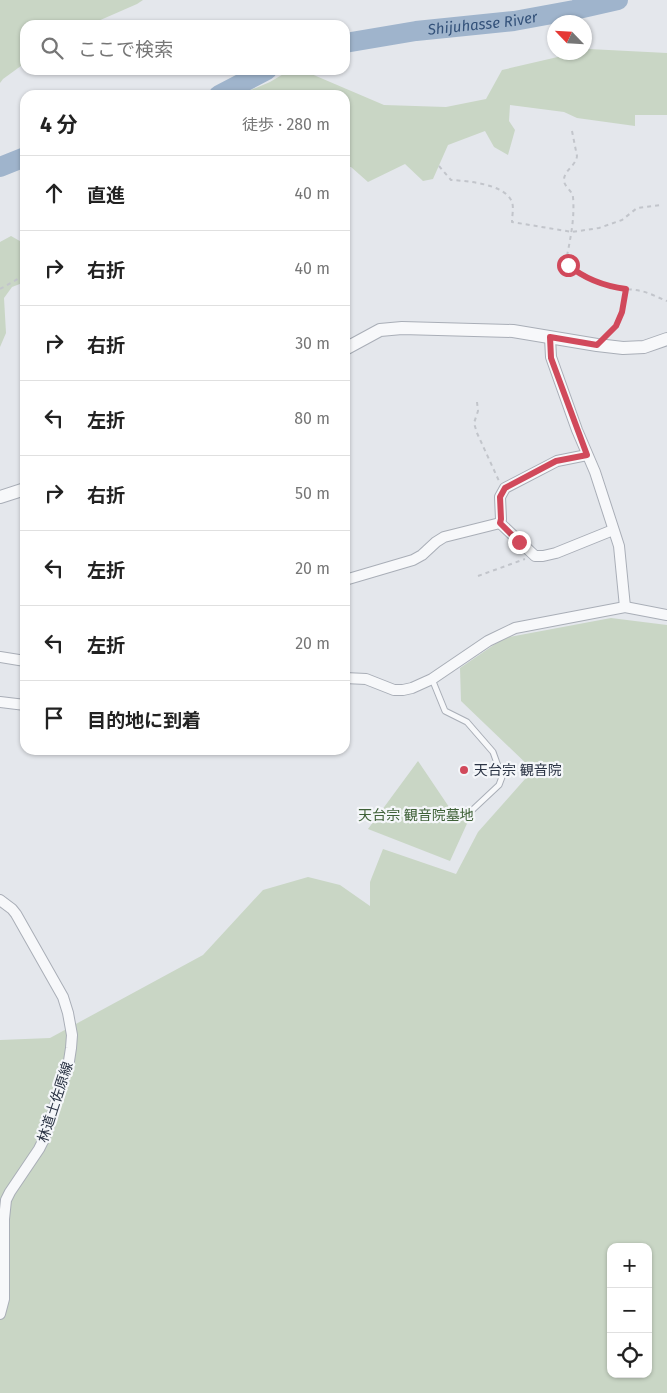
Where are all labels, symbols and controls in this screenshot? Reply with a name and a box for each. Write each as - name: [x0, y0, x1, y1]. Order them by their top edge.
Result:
- water label: Shijuhasse River: [426, 8, 540, 39]
- north arrow: [547, 15, 592, 60]
- search box: [20, 20, 350, 75]
- icon: search: [38, 34, 66, 62]
- text: ここで検索: [78, 38, 173, 61]
- text: 4 分: [40, 112, 78, 138]
- text: 徒歩 · 280 m: [242, 115, 330, 134]
- icon: ahead: [40, 179, 68, 207]
- text: 直進: [87, 184, 125, 207]
- text: 40 m: [295, 184, 330, 203]
- icon: right: [40, 254, 68, 282]
- route start: [557, 254, 580, 277]
- text: 右折: [87, 259, 125, 282]
- text: 40 m: [295, 259, 330, 278]
- icon: right: [40, 329, 68, 357]
- text: 右折: [87, 334, 125, 357]
- text: 30 m: [295, 334, 330, 353]
- icon: left: [40, 404, 68, 432]
- text: 左折: [87, 409, 125, 432]
- text: 80 m: [294, 409, 330, 428]
- icon: right: [40, 479, 68, 507]
- text: 右折: [87, 484, 125, 507]
- text: 50 m: [295, 484, 330, 503]
- route end: [508, 531, 531, 554]
- icon: left: [40, 554, 68, 582]
- text: 左折: [87, 559, 125, 582]
- text: 20 m: [295, 559, 330, 578]
- icon: left: [40, 629, 68, 657]
- text: 左折: [87, 634, 125, 657]
- text: 20 m: [295, 634, 330, 653]
- icon: arrive: [40, 704, 68, 732]
- text: 目的地に到着: [87, 709, 201, 732]
- place label: 天台宗 観音院: [474, 762, 562, 779]
- marker: 天台宗 観音院: [458, 764, 470, 776]
- park label: 天台宗 観音院墓地: [358, 807, 474, 824]
- street label: 林道土佐原線: [34, 1060, 77, 1145]
- map controls: [607, 1243, 652, 1378]
- button: +: [607, 1243, 652, 1288]
- button: −: [607, 1288, 652, 1333]
- button: locate: [607, 1333, 652, 1378]

